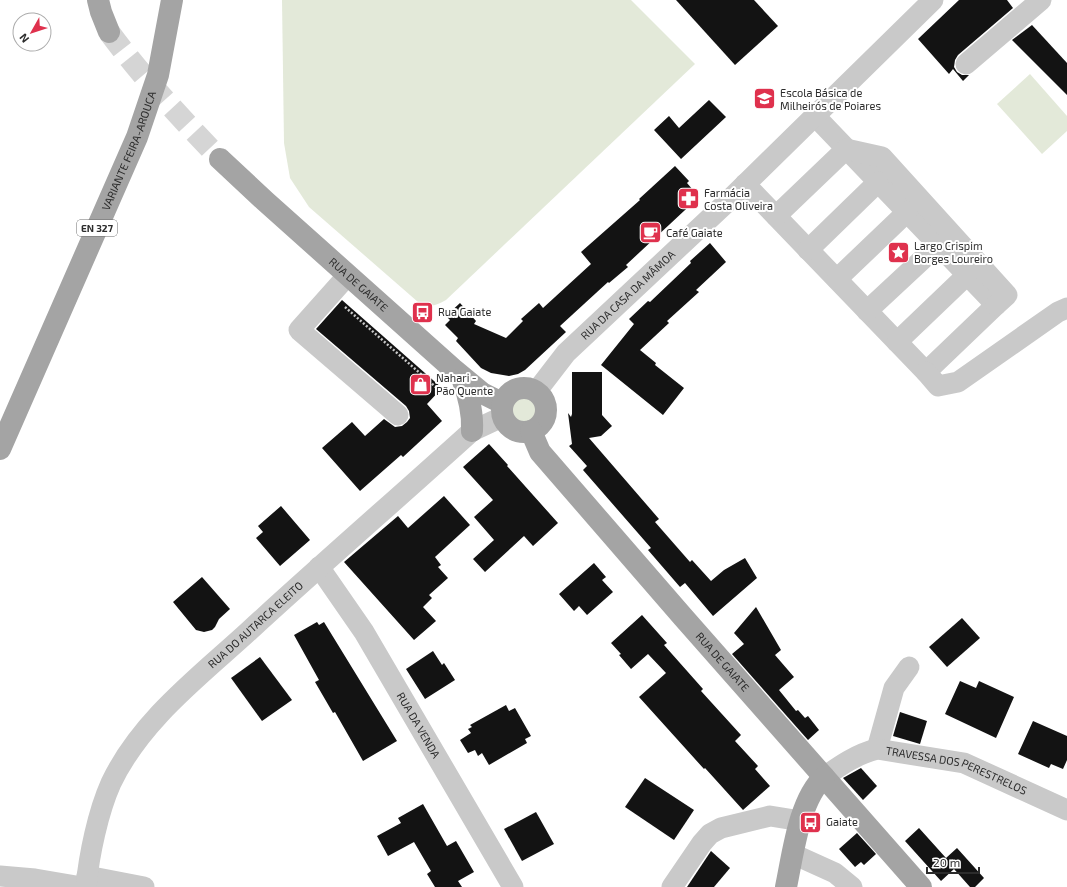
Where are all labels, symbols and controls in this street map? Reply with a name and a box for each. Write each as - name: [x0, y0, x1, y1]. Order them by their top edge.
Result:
- north arrow: [12, 12, 52, 52]
- text: N: [16, 31, 31, 46]
- school or university icon: Escola Básica de Milheirós de Poiares: [752, 86, 778, 112]
- place label: Escola Básica de Milheirós de Poiares: [780, 86, 882, 112]
- street label: VARIANTE FEIRA-AROUCA: [99, 89, 158, 212]
- pharmacy icon: Farmácia Costa Oliveira: [675, 186, 701, 212]
- place label: Farmácia Costa Oliveira: [704, 186, 773, 212]
- road number: EN 327: [77, 220, 117, 236]
- cafe icon: Café Gaiate: [638, 220, 664, 246]
- place label: Café Gaiate: [666, 226, 723, 239]
- place icon: Largo Crispim Borges Loureiro: [886, 239, 912, 265]
- place label: Largo Crispim Borges Loureiro: [914, 239, 993, 265]
- street label: RUA DA CASA DA MÂMOA: [578, 247, 677, 342]
- street label: RUA DE GAIATE: [327, 255, 391, 314]
- bus stop icon: Rua Gaiate: [409, 299, 435, 325]
- place label: Rua Gaiate: [438, 305, 491, 318]
- shop icon: Nahari - Pão Quente: [408, 371, 434, 397]
- place label: Nahari - Pão Quente: [436, 371, 493, 398]
- street label: RUA DO AUTARCA ELEITO: [205, 578, 305, 671]
- street label: RUA DE GAIATE: [693, 629, 752, 694]
- street label: RUA DA VENDA: [395, 690, 443, 760]
- street label: TRAVESSA DOS PERESTRELOS: [885, 744, 1029, 797]
- bus stop icon: Gaiate: [798, 809, 824, 835]
- place label: Gaiate: [826, 815, 858, 828]
- scale bar: [927, 849, 979, 875]
- text: 20 m: [933, 855, 960, 869]

